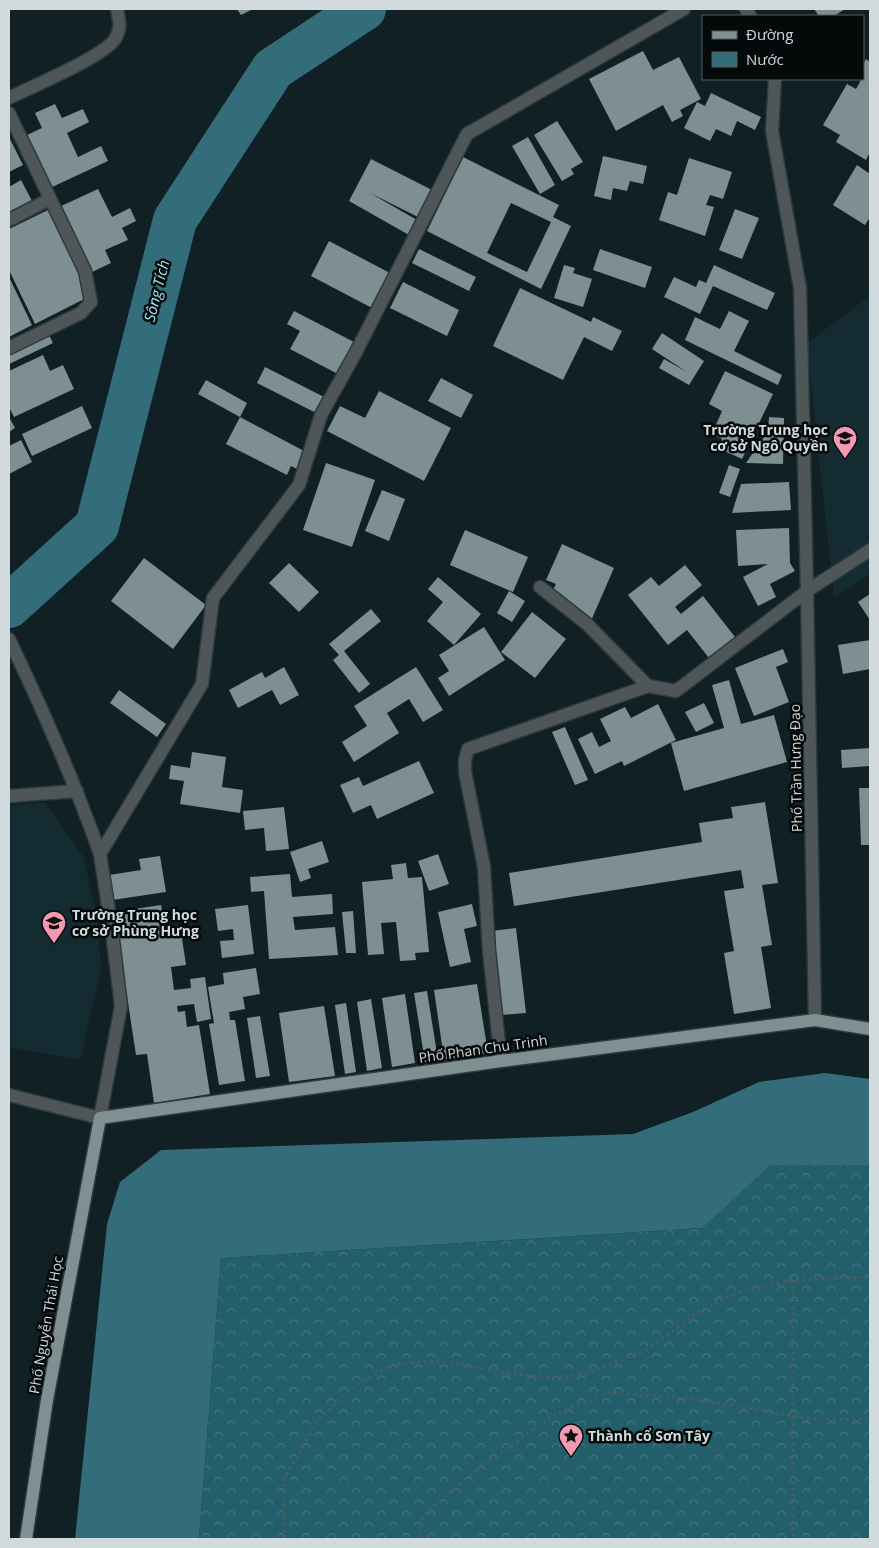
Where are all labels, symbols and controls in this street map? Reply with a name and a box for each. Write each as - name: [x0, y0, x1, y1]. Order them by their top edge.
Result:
- legend: [702, 15, 864, 80]
- text: Đường: [746, 24, 793, 44]
- text: Nước: [746, 49, 784, 69]
- water label: Sông Tích: [139, 258, 173, 324]
- place label: Trường Trung học cơ sở Ngô Quyền: [703, 420, 828, 455]
- school or university icon: Trường Trung học cơ sở Ngô Quyền: [832, 425, 858, 459]
- street label: Phố Trần Hưng Đạo: [785, 704, 806, 832]
- place label: Trường Trung học cơ sở Phùng Hưng: [72, 905, 199, 940]
- school or university icon: Trường Trung học cơ sở Phùng Hưng: [41, 910, 67, 944]
- street label: Phố Phan Chu Trinh: [417, 1030, 549, 1067]
- street label: Phố Nguyễn Thái Học: [24, 1254, 67, 1395]
- place icon: Thành cổ Sơn Tây: [558, 1423, 584, 1457]
- place label: Thành cổ Sơn Tây: [588, 1426, 710, 1445]

